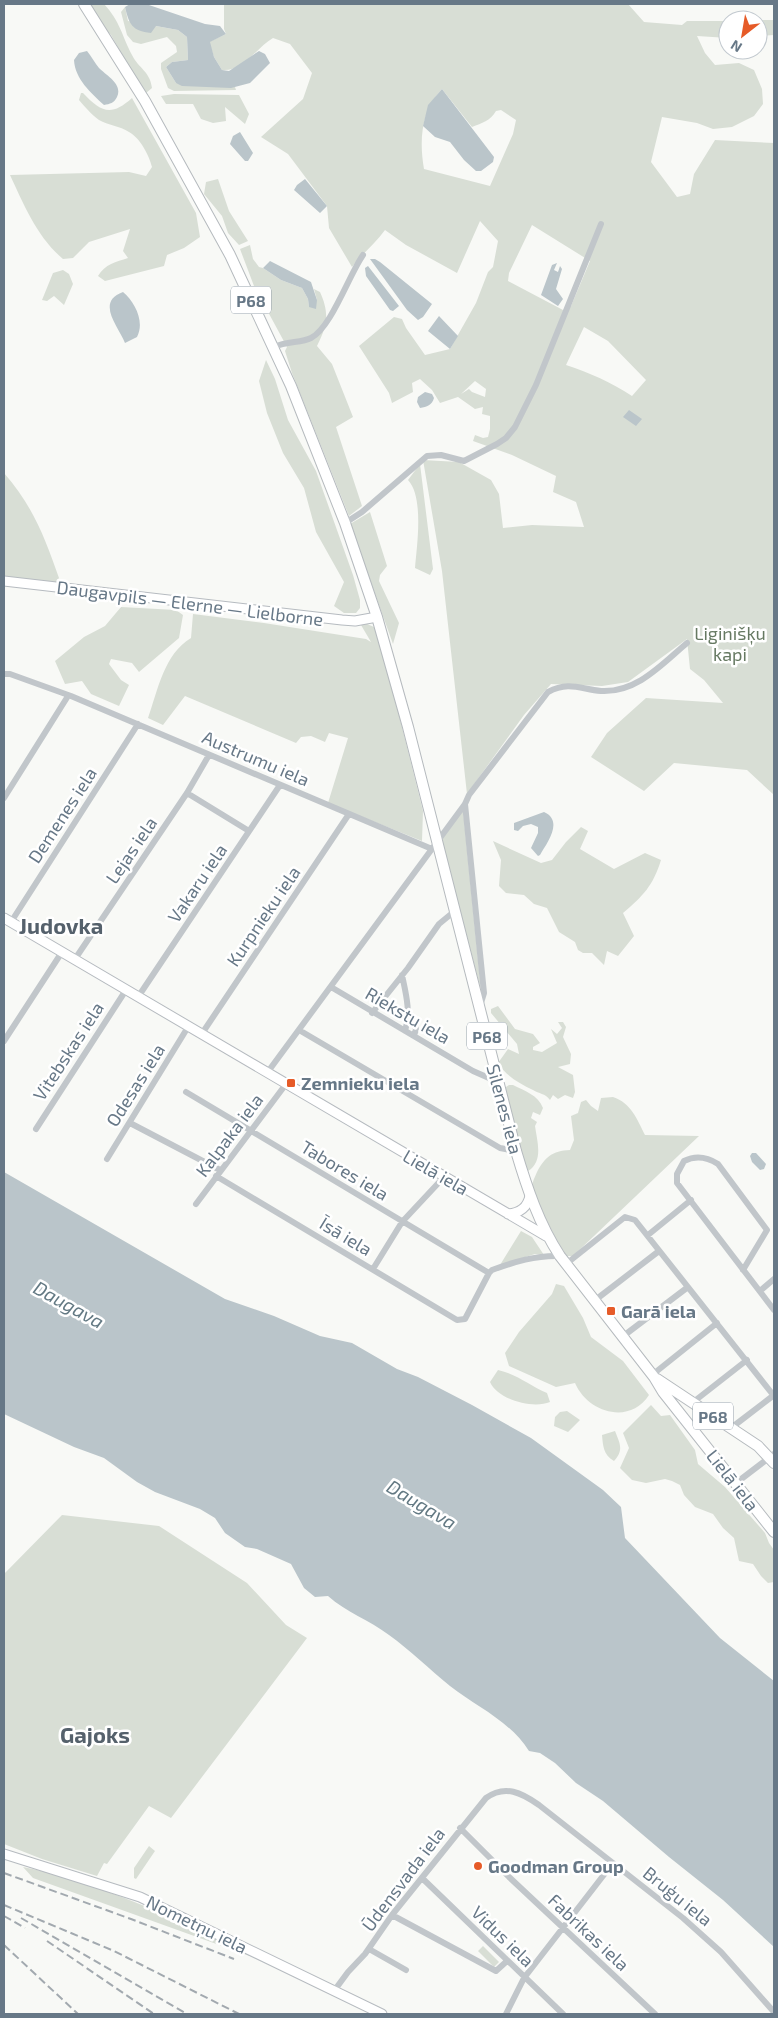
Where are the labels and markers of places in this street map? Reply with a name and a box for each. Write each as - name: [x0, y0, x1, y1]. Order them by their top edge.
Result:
- place label: Zemnieku iela: [301, 1072, 419, 1094]
- marker: Zemnieku iela: [285, 1077, 297, 1089]
- place label: Garā iela: [621, 1300, 696, 1322]
- marker: Garā iela: [605, 1305, 617, 1317]
- place label: Goodman Group: [488, 1855, 624, 1877]
- marker: Goodman Group: [472, 1860, 484, 1872]

